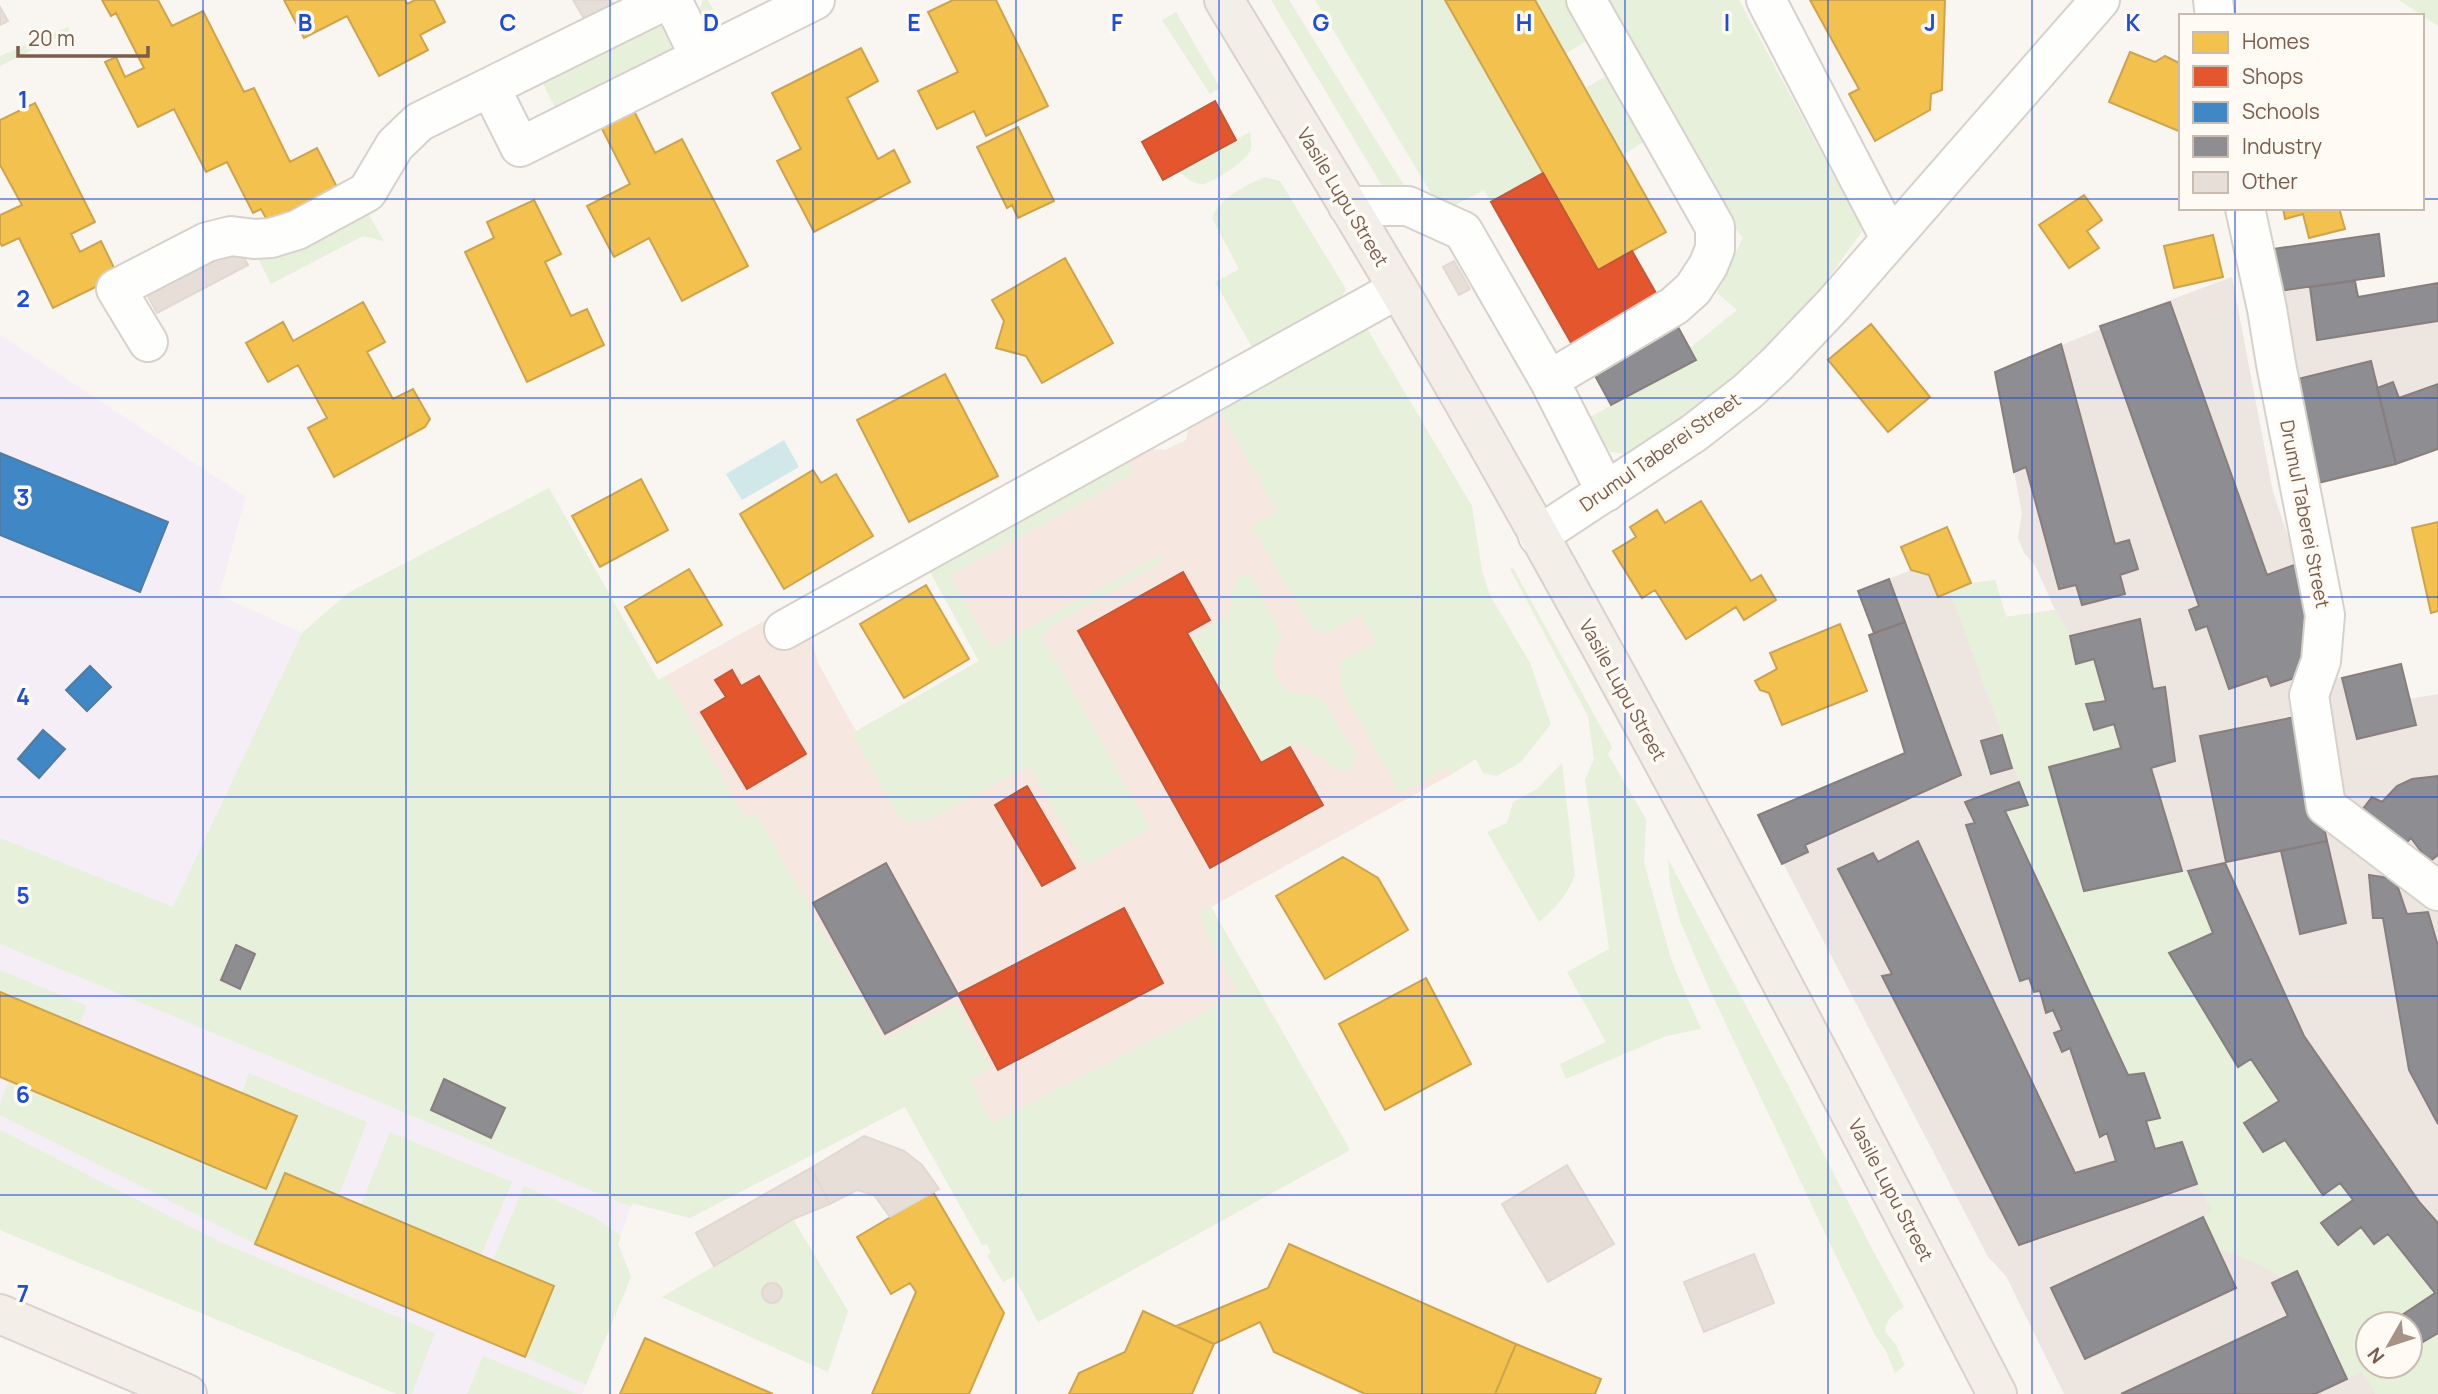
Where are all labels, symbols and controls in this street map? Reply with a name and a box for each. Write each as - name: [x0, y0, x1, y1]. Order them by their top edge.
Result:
- text: B: [298, 6, 312, 38]
- text: C: [500, 6, 517, 38]
- text: D: [703, 6, 719, 38]
- text: E: [907, 6, 921, 38]
- text: F: [1111, 6, 1123, 38]
- text: G: [1313, 6, 1330, 38]
- text: H: [1516, 6, 1532, 38]
- text: I: [1724, 6, 1730, 38]
- text: J: [1924, 6, 1936, 38]
- text: K: [2126, 6, 2141, 38]
- scale bar: [18, 14, 147, 58]
- legend: [2179, 14, 2424, 210]
- text: 20 m: [28, 24, 75, 52]
- text: Homes: [2242, 27, 2310, 55]
- text: Shops: [2242, 62, 2303, 90]
- text: 1: [18, 83, 28, 115]
- text: Schools: [2242, 97, 2320, 125]
- street label: Vasile Lupu Street: [1291, 123, 1395, 271]
- text: Industry: [2242, 132, 2322, 160]
- text: Other: [2242, 167, 2298, 195]
- text: 2: [16, 282, 30, 314]
- street label: Drumul Taberei Street: [1574, 387, 1746, 517]
- street label: Drumul Taberei Street: [2274, 418, 2336, 610]
- text: 3: [16, 481, 30, 513]
- street label: Vasile Lupu Street: [1573, 615, 1673, 765]
- text: 4: [16, 680, 30, 712]
- text: 5: [16, 879, 30, 911]
- text: 6: [16, 1078, 30, 1110]
- street label: Vasile Lupu Street: [1842, 1114, 1940, 1266]
- text: 7: [17, 1277, 29, 1309]
- north arrow: [2354, 1310, 2424, 1380]
- text: N: [2361, 1342, 2390, 1369]

